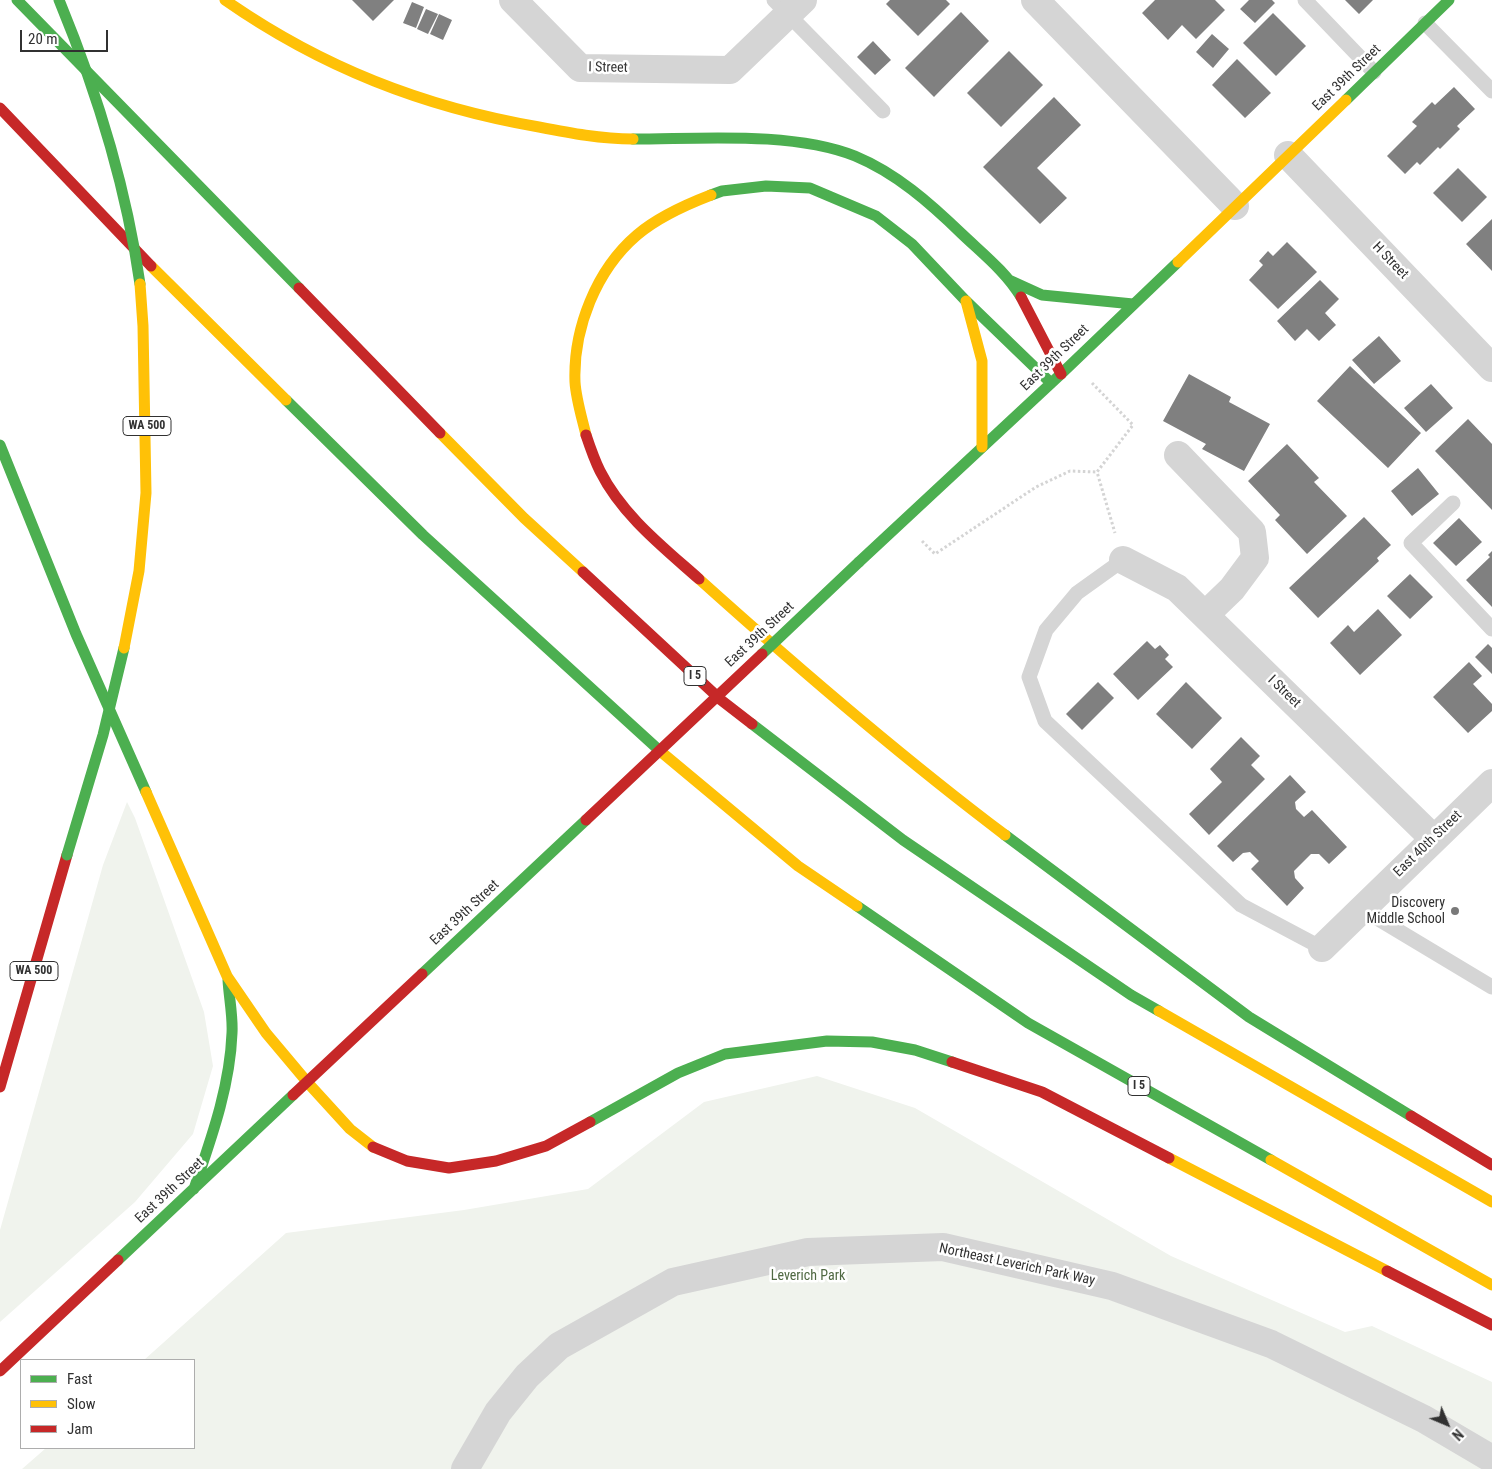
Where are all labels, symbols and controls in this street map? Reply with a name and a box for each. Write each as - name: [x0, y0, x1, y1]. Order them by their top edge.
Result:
- scale bar: [22, 20, 110, 52]
- text: 20 m: [28, 30, 58, 48]
- street label: East 39th Street: [1309, 41, 1385, 115]
- street label: I Street: [588, 59, 628, 77]
- street label: H Street: [1368, 239, 1412, 283]
- street label: East 39th Street: [1017, 321, 1093, 395]
- road number: WA 500: [123, 416, 171, 436]
- street label: East 39th Street: [722, 599, 798, 671]
- road number: I 5: [684, 666, 706, 686]
- street label: I Street: [1264, 672, 1304, 712]
- street label: East 40th Street: [1390, 807, 1466, 881]
- street label: East 39th Street: [427, 877, 503, 949]
- place label: Discovery Middle School: [1367, 895, 1445, 928]
- marker: Discovery Middle School: [1449, 905, 1461, 917]
- road number: WA 500: [10, 961, 58, 980]
- road number: I 5: [1128, 1076, 1150, 1096]
- street label: East 39th Street: [132, 1155, 208, 1227]
- street label: Northeast Leverich Park Way: [938, 1240, 1096, 1290]
- park label: Leverich Park: [771, 1268, 845, 1284]
- legend: [20, 1359, 195, 1449]
- text: Fast: [67, 1370, 92, 1388]
- text: Slow: [67, 1395, 96, 1413]
- north arrow: [1422, 1399, 1472, 1449]
- text: Jam: [67, 1420, 93, 1438]
- text: N: [1449, 1426, 1466, 1443]

